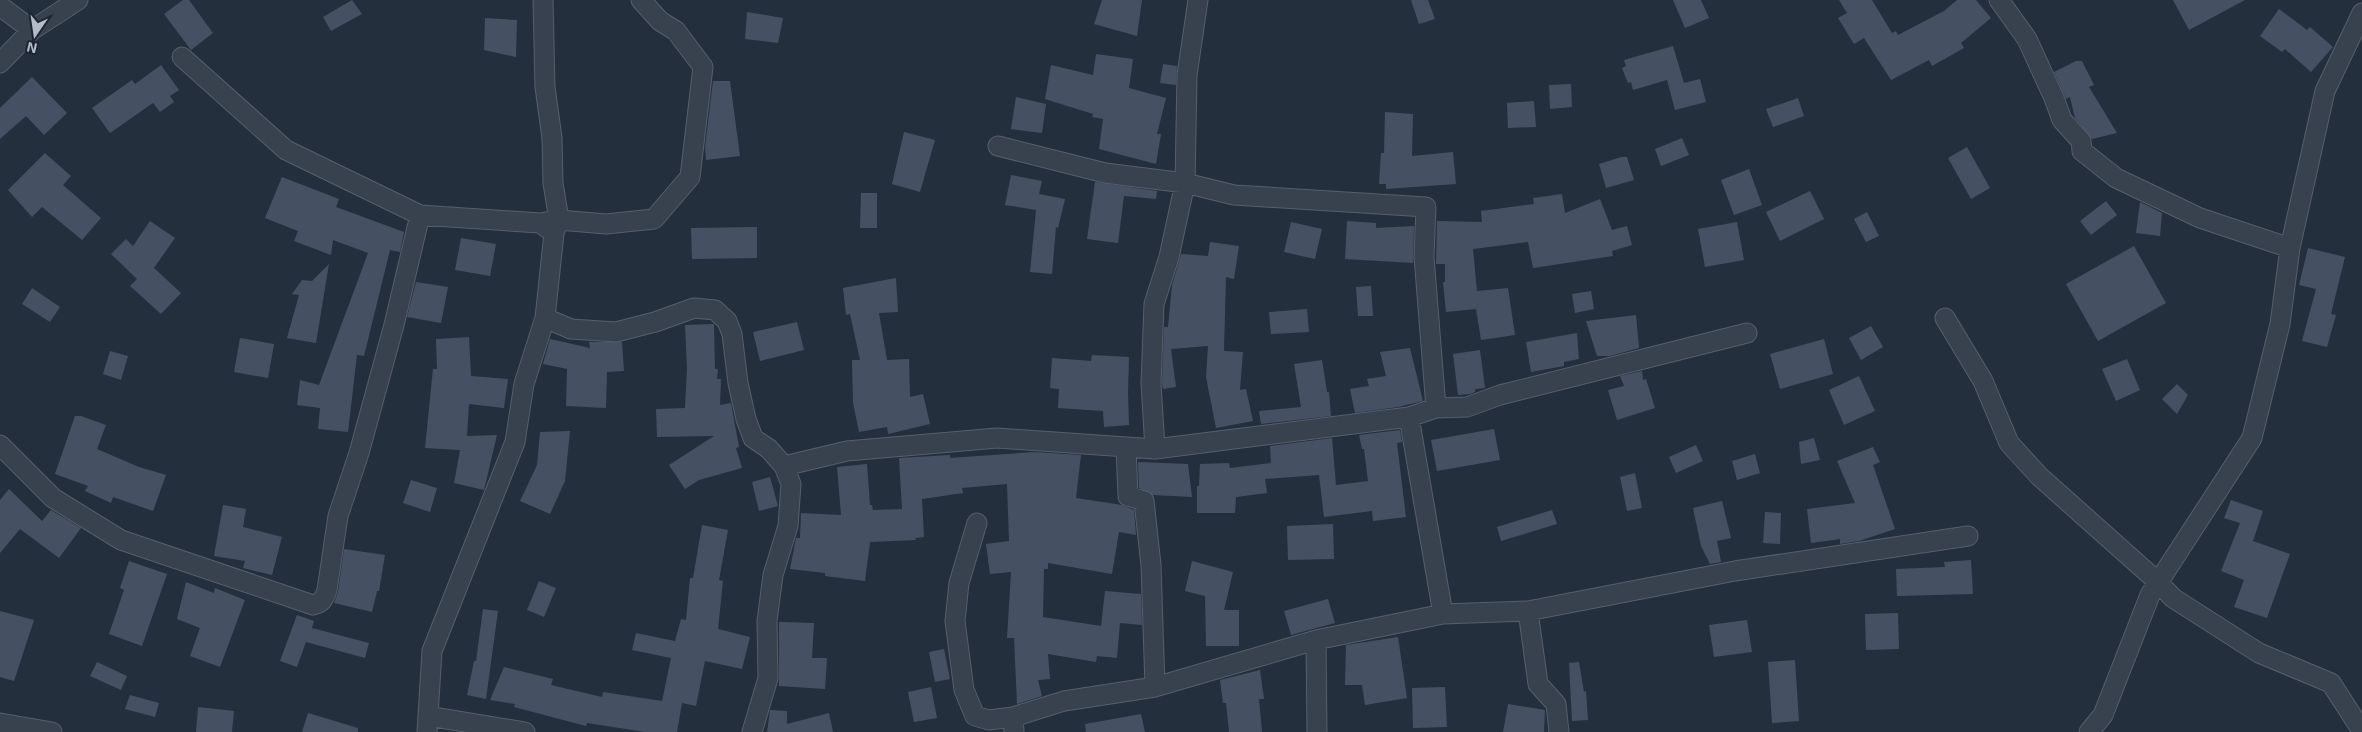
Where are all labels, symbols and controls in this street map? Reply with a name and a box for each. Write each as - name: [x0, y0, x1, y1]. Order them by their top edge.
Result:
- north arrow: [10, 10, 60, 60]
- text: N: [25, 39, 39, 58]

